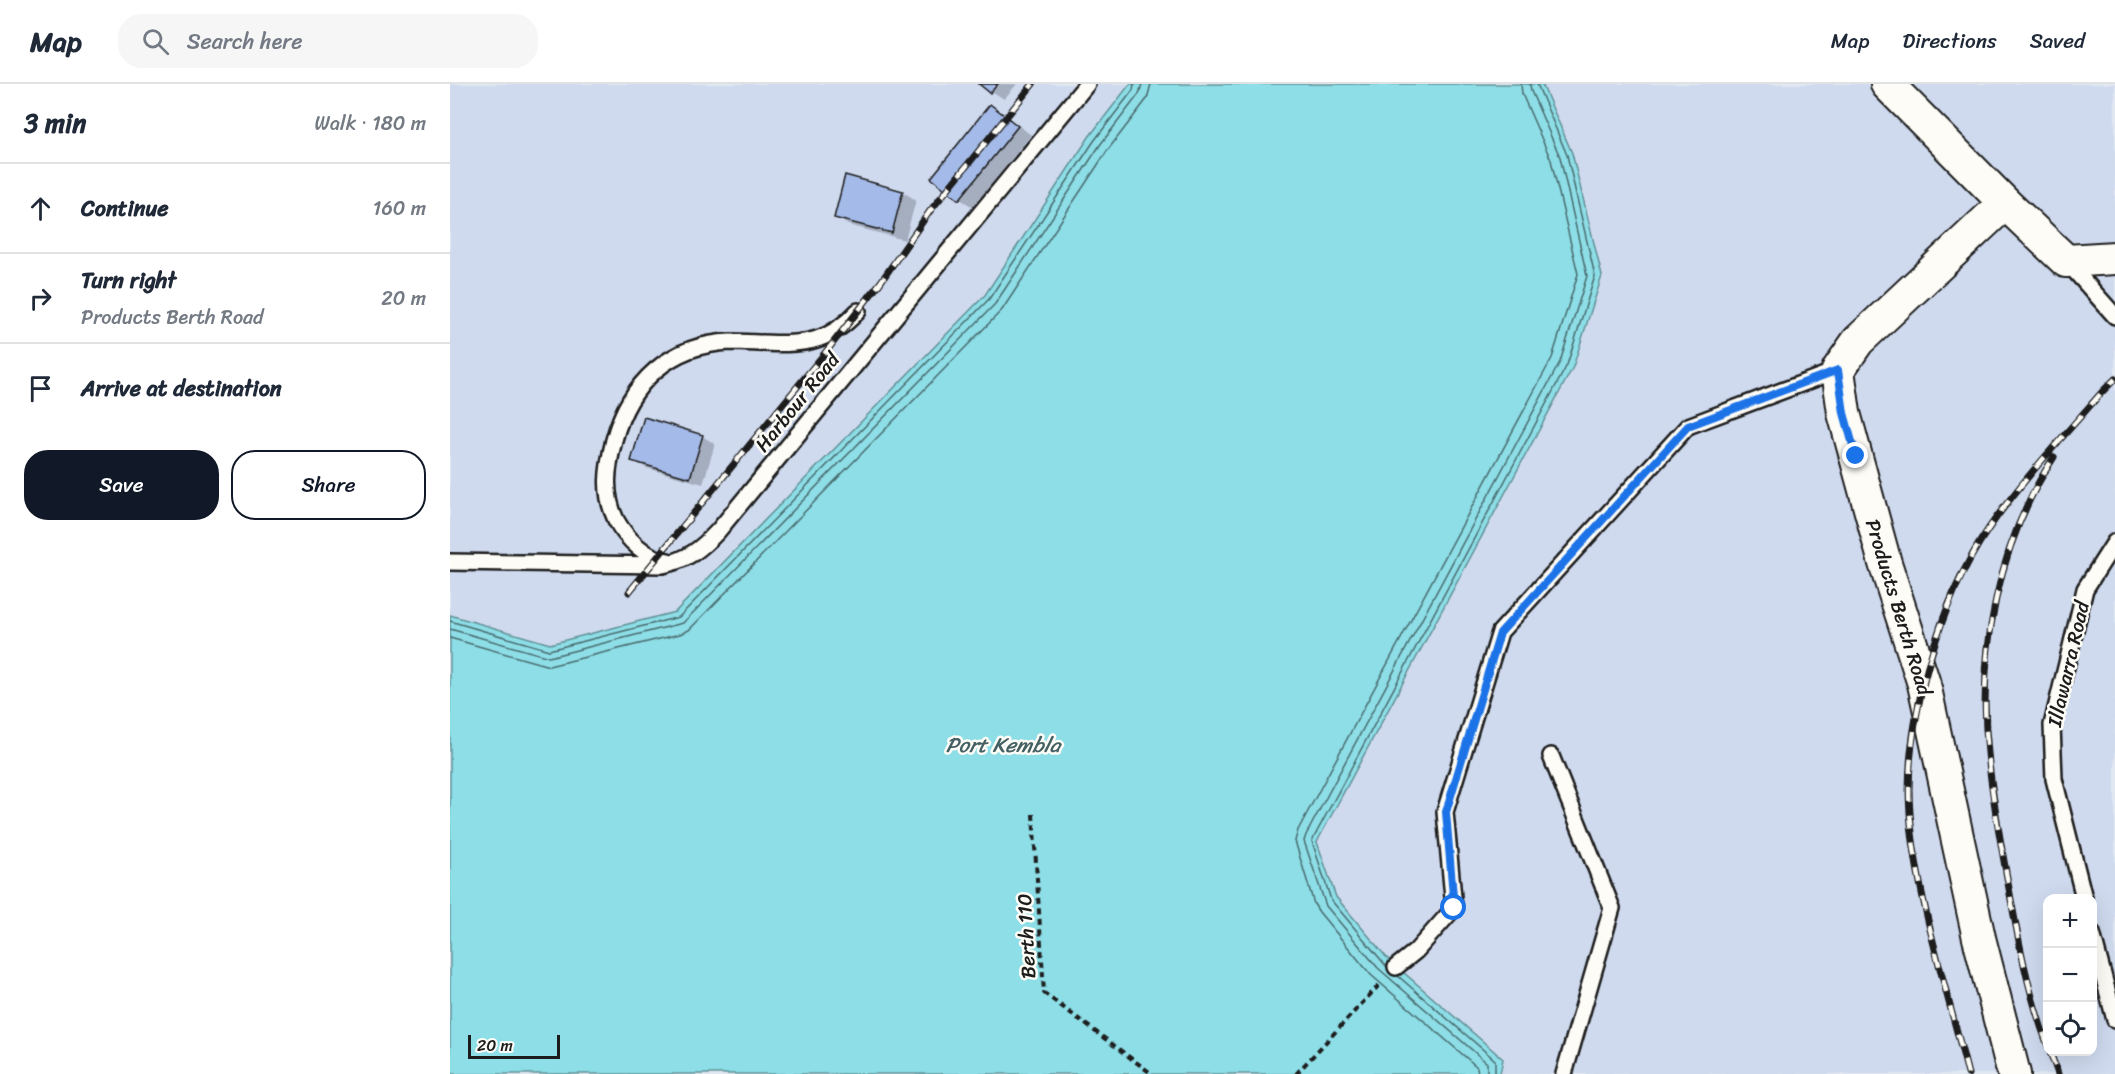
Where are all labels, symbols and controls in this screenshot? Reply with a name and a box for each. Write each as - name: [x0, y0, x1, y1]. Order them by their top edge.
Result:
- search box: [118, 14, 538, 68]
- text: Map: [30, 17, 82, 66]
- text: Search here: [187, 22, 303, 61]
- text: Map: [1831, 22, 1869, 60]
- text: Directions: [1902, 22, 1997, 60]
- text: Saved: [2030, 22, 2085, 60]
- icon: search: [139, 25, 172, 58]
- text: 3 min: [24, 100, 86, 146]
- text: Walk · 180 m: [315, 106, 426, 141]
- text: Continue: [81, 189, 169, 228]
- text: 160 m: [373, 191, 426, 226]
- icon: ahead: [24, 192, 57, 225]
- text: Turn right: [81, 261, 176, 300]
- text: 20 m: [381, 281, 426, 316]
- icon: right: [24, 282, 57, 315]
- text: Products Berth Road: [81, 300, 264, 335]
- street label: Harbour Road: [746, 343, 850, 460]
- text: Arrive at destination: [81, 369, 282, 408]
- icon: arrive: [24, 372, 57, 405]
- route end: [1842, 442, 1868, 468]
- button: Save: [24, 450, 219, 520]
- button: Share: [231, 450, 426, 520]
- street label: Products Berth Road: [1855, 515, 1942, 701]
- street label: Illawarra Road: [2037, 597, 2100, 731]
- water label: Port Kembla: [946, 726, 1063, 764]
- street label: Berth 110: [1007, 892, 1046, 979]
- route start: [1440, 894, 1466, 920]
- map controls: [2043, 894, 2097, 1056]
- button: +: [2043, 894, 2097, 948]
- button: −: [2043, 948, 2097, 1002]
- button: locate: [2043, 1002, 2097, 1056]
- text: 20 m: [477, 1031, 513, 1060]
- scale bar: [468, 1032, 560, 1060]

